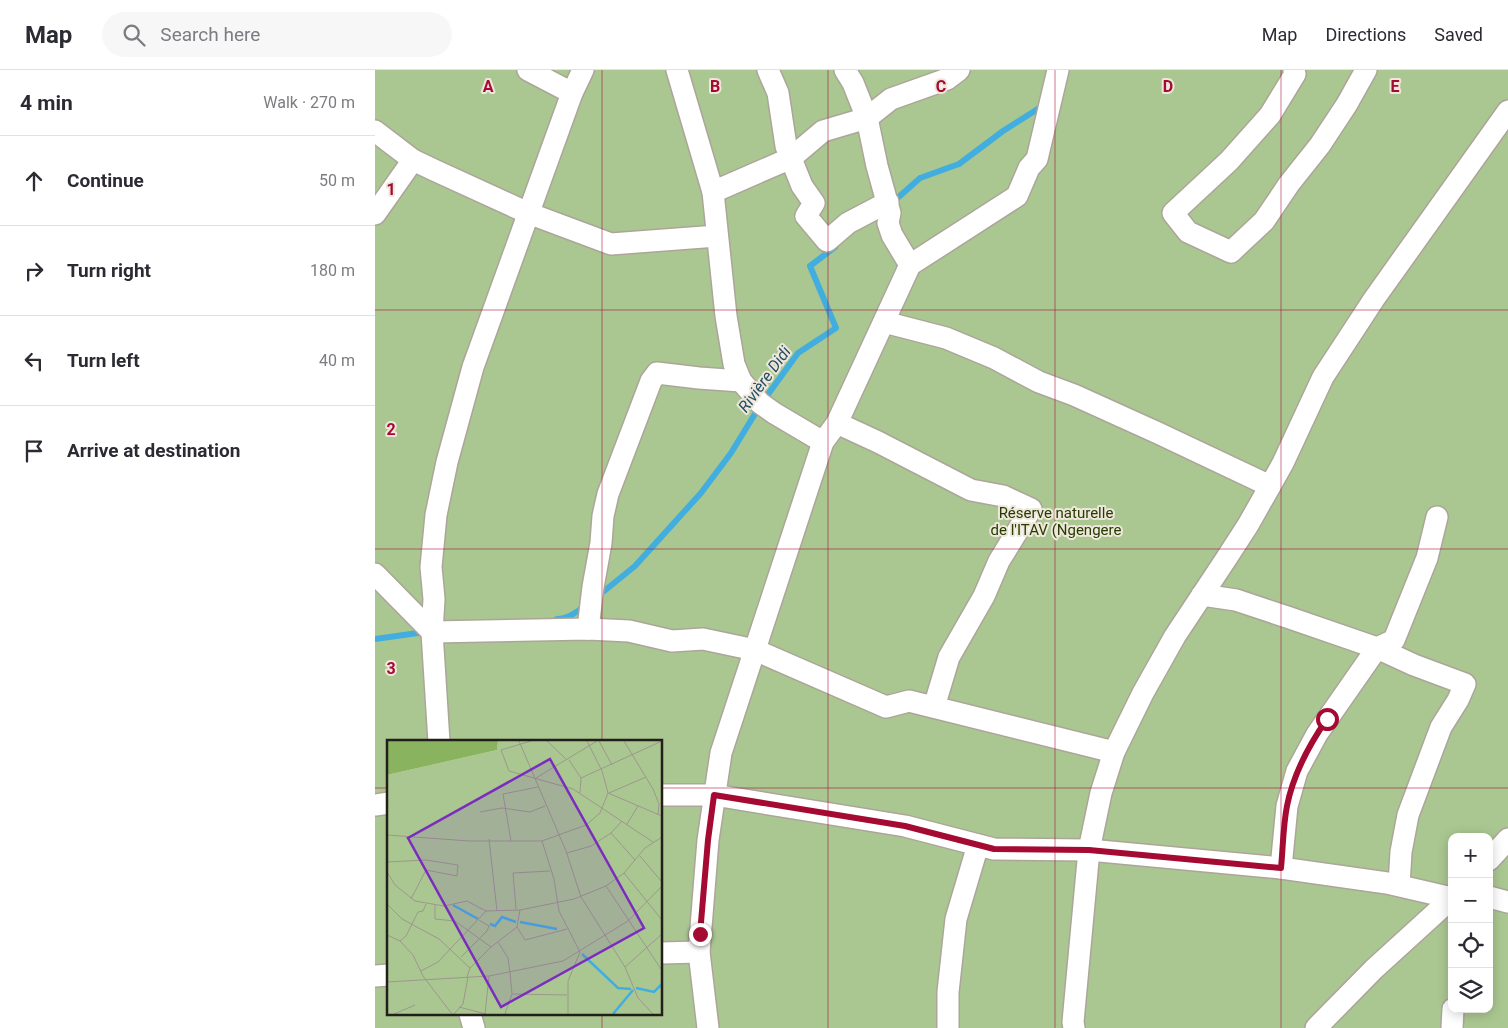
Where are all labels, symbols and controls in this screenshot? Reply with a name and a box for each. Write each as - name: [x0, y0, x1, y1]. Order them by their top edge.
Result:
- search box: [102, 12, 452, 57]
- text: Map: [25, 21, 72, 49]
- icon: search: [120, 21, 148, 49]
- text: Search here: [160, 23, 260, 46]
- text: Map: [1262, 24, 1297, 45]
- text: Directions: [1325, 24, 1406, 45]
- text: Saved: [1434, 24, 1483, 45]
- text: A: [483, 77, 494, 96]
- text: B: [710, 77, 720, 96]
- text: C: [936, 77, 946, 96]
- text: D: [1163, 77, 1173, 96]
- text: E: [1391, 77, 1400, 96]
- text: 4 min: [20, 91, 73, 115]
- text: Walk · 270 m: [263, 93, 355, 112]
- icon: ahead: [20, 167, 48, 195]
- text: Continue: [67, 169, 144, 192]
- text: 50 m: [319, 171, 355, 190]
- text: 1: [386, 180, 396, 199]
- icon: right: [20, 257, 48, 285]
- text: Turn right: [67, 259, 151, 282]
- text: 180 m: [310, 261, 355, 280]
- water label: Rivière Didi: [734, 343, 795, 416]
- icon: left: [20, 347, 48, 375]
- text: Turn left: [67, 349, 140, 372]
- text: 40 m: [319, 351, 355, 370]
- text: 2: [386, 420, 396, 439]
- icon: arrive: [20, 437, 48, 465]
- text: Arrive at destination: [67, 439, 240, 462]
- park label: Réserve naturelle de l'ITAV (Ngengere: [991, 504, 1121, 539]
- text: 3: [386, 659, 396, 678]
- route start: [1316, 708, 1339, 731]
- inset map: [387, 740, 663, 1016]
- map controls: [1448, 833, 1493, 1013]
- button: +: [1448, 833, 1493, 878]
- button: −: [1448, 878, 1493, 923]
- route end: [689, 923, 712, 946]
- button: locate: [1448, 923, 1493, 968]
- button: layers: [1448, 968, 1493, 1013]

